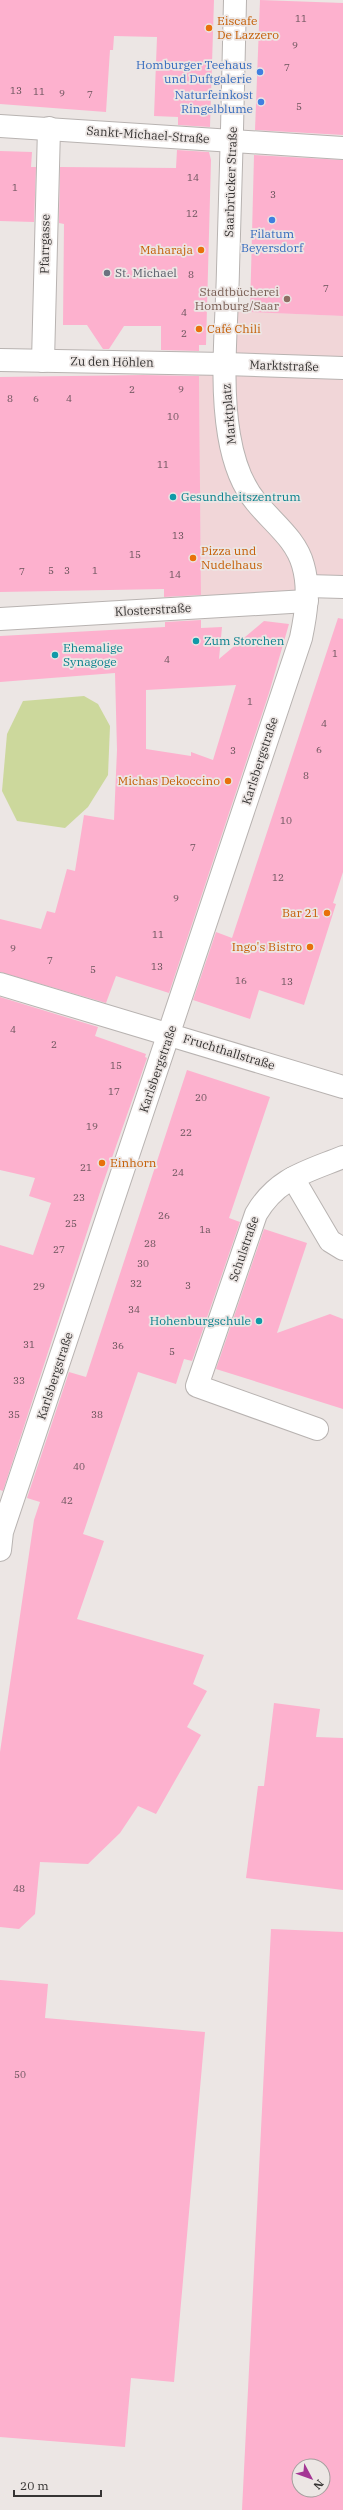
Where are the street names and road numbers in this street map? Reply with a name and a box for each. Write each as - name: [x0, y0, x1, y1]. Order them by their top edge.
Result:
- street label: Sankt-Michael-Straße: [86, 123, 210, 146]
- street label: Saarbrücker Straße: [221, 127, 240, 237]
- street label: Pfarrgasse: [36, 214, 53, 274]
- street label: Zu den Höhlen: [70, 353, 154, 370]
- street label: Marktstraße: [249, 357, 319, 374]
- street label: Marktplatz: [218, 383, 239, 445]
- street label: Klosterstraße: [114, 600, 192, 619]
- street label: Karlsbergstraße: [238, 715, 281, 807]
- street label: Karlsbergstraße: [136, 1023, 179, 1114]
- street label: Fruchthallstraße: [181, 1030, 277, 1073]
- street label: Schulstraße: [225, 1214, 262, 1283]
- street label: Karlsbergstraße: [33, 1330, 76, 1422]

